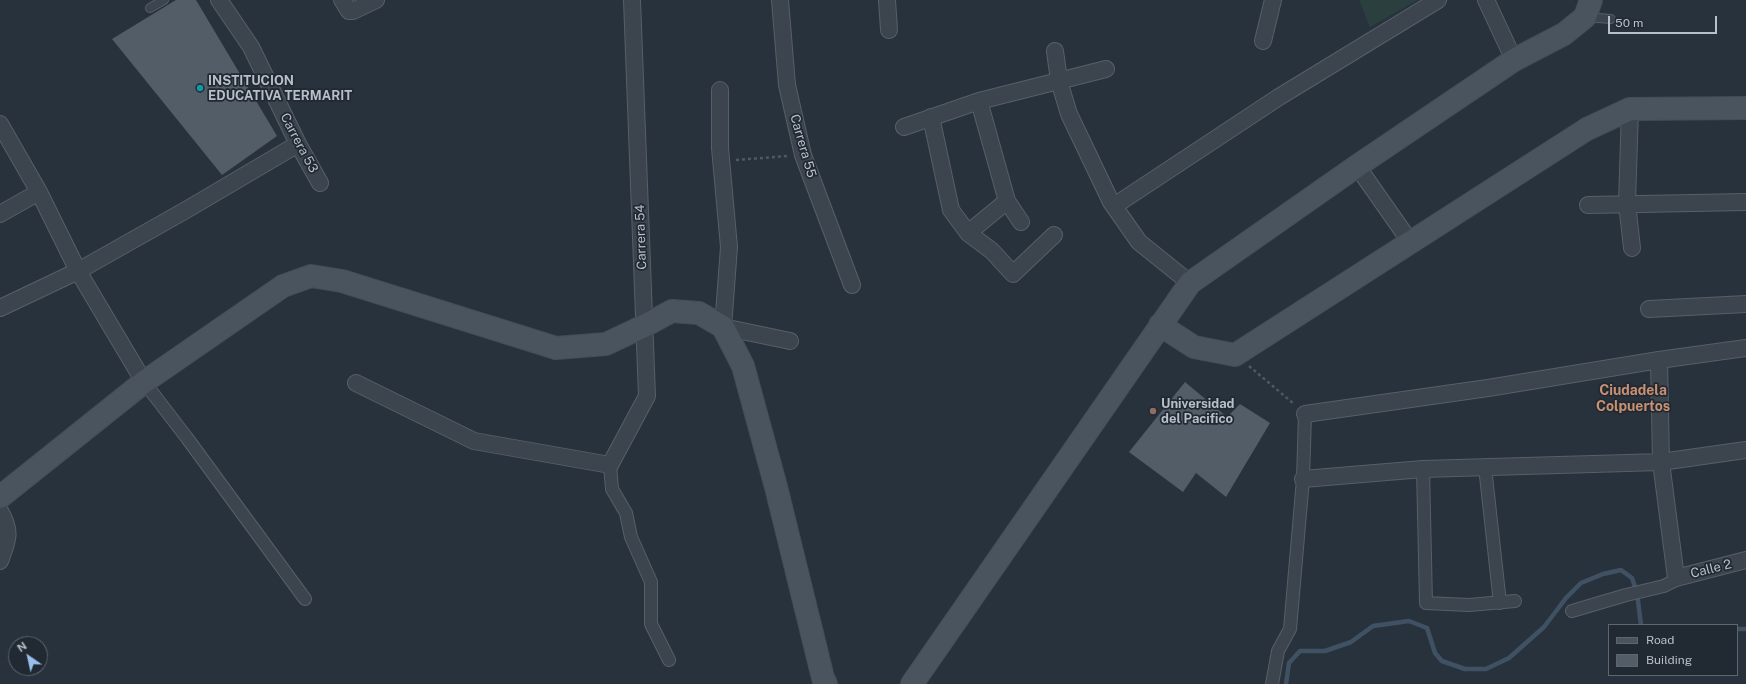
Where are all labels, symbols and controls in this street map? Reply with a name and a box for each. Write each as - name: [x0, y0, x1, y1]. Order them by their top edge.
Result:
- scale bar: [1610, 8, 1719, 34]
- text: 50 m: [1615, 16, 1643, 30]
- place label: INSTITUCION EDUCATIVA TERMARIT: [208, 73, 352, 104]
- marker: INSTITUCION EDUCATIVA TERMARIT: [195, 83, 205, 93]
- street label: Carrera 53: [277, 111, 321, 175]
- street label: Carrera 55: [786, 112, 820, 180]
- street label: Carrera 54: [632, 204, 650, 270]
- district label: Ciudadela Colpuertos: [1596, 383, 1670, 416]
- place label: Universidad del Pacifico: [1161, 396, 1234, 427]
- marker: Universidad del Pacifico: [1148, 406, 1158, 416]
- street label: Calle 2: [1689, 556, 1733, 582]
- legend: [1608, 624, 1738, 676]
- text: Road: [1646, 633, 1674, 647]
- north arrow: [8, 636, 48, 676]
- text: N: [15, 640, 29, 654]
- text: Building: [1646, 653, 1692, 667]

